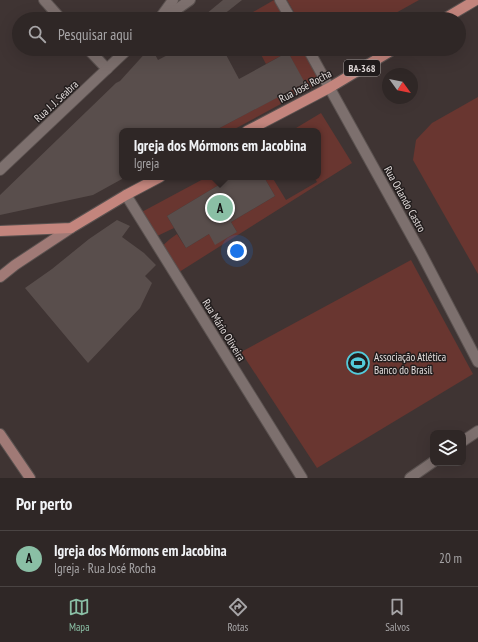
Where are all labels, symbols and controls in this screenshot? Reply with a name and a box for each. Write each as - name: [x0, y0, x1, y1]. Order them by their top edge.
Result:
- search box: [12, 12, 466, 56]
- icon: search: [26, 23, 48, 45]
- text: Pesquisar aqui: [58, 25, 132, 44]
- road number: BA-368: [344, 60, 380, 76]
- street label: Rua José Rocha: [276, 66, 334, 106]
- north arrow: [382, 68, 418, 104]
- street label: Rua J. J. Seabra: [31, 77, 81, 125]
- popup: [119, 128, 321, 180]
- text: Igreja dos Mórmons em Jacobina: [134, 136, 306, 155]
- text: Igreja: [134, 155, 159, 172]
- street label: Rua Orlando Castro: [381, 164, 429, 235]
- pin: A: [207, 193, 233, 223]
- your location: [227, 241, 247, 261]
- street label: Rua Mário Oliveira: [199, 296, 249, 364]
- sports icon: Associação Atlética Banco do Brasil: [345, 350, 371, 376]
- place label: Associação Atlética Banco do Brasil: [374, 350, 446, 377]
- map controls: [430, 430, 466, 466]
- button: layers: [430, 430, 466, 466]
- text: Por perto: [16, 493, 72, 515]
- text: Igreja dos Mórmons em Jacobina: [54, 541, 227, 560]
- text: A: [26, 550, 32, 567]
- text: 20 m: [439, 550, 462, 567]
- text: Igreja · Rua José Rocha: [54, 560, 156, 577]
- tab: Mapa: [68, 596, 90, 634]
- tab: Rotas: [227, 596, 249, 634]
- tab: Salvos: [385, 596, 410, 634]

